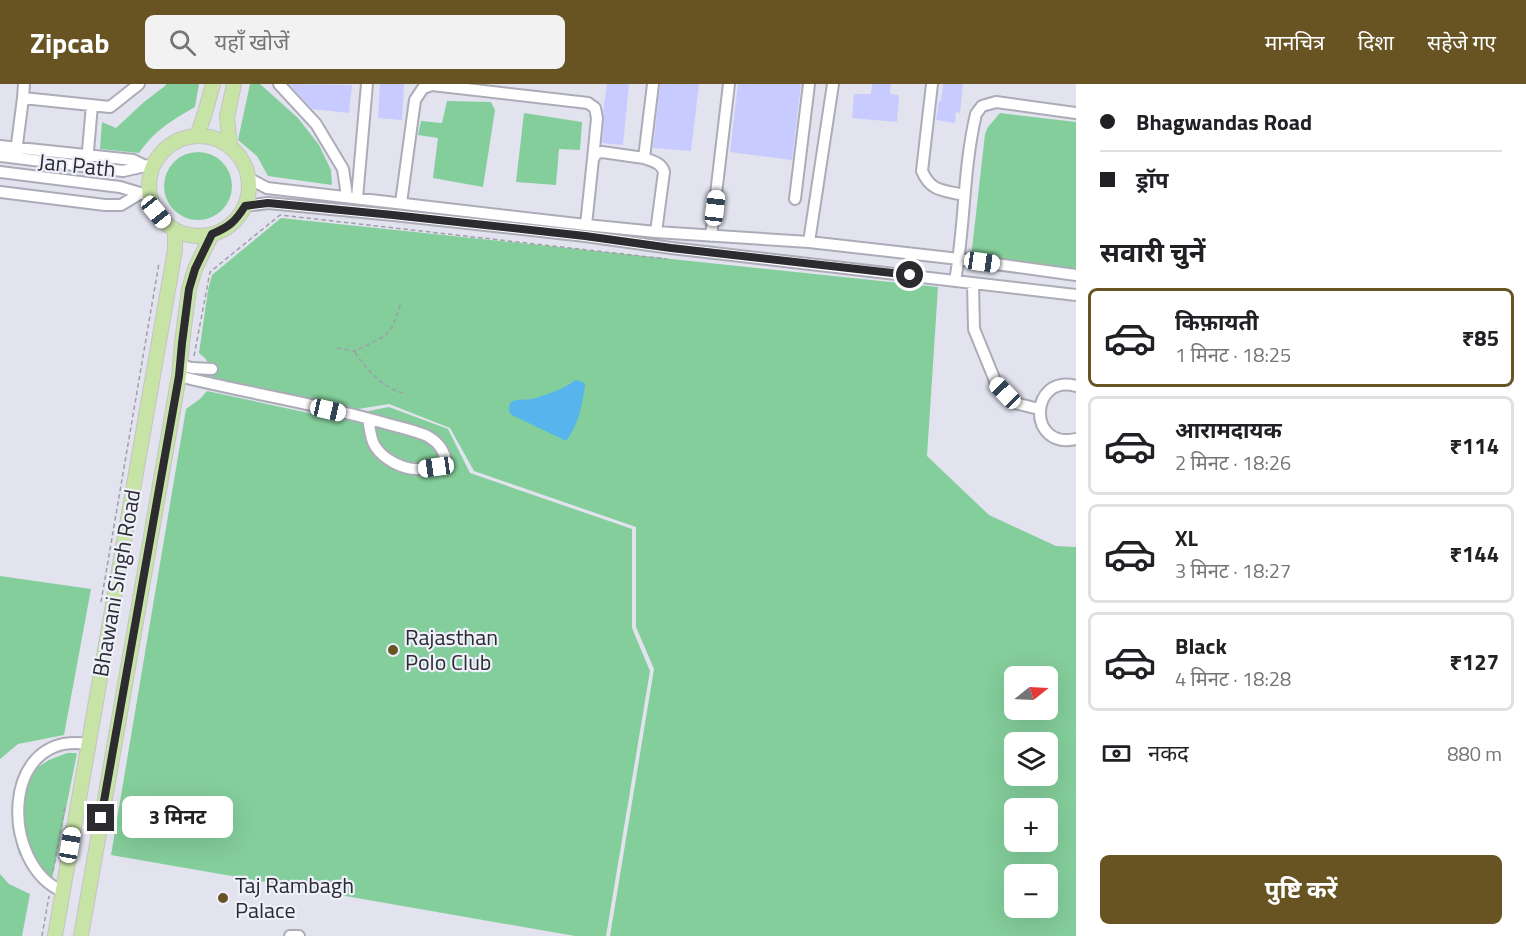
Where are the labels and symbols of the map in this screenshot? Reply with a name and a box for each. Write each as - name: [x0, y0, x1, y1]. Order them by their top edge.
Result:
- street label: Jan Path: [37, 144, 117, 186]
- car: [704, 189, 726, 227]
- car: [138, 192, 174, 232]
- car: [963, 251, 1001, 273]
- route start: [896, 261, 923, 288]
- car: [986, 374, 1024, 412]
- car: [308, 397, 348, 423]
- car: [417, 456, 455, 478]
- street label: Bhawani Singh Road: [83, 487, 149, 679]
- place label: Rajasthan Polo Club: [405, 620, 498, 679]
- marker: Rajasthan Polo Club: [386, 643, 400, 657]
- north arrow: [1004, 666, 1058, 720]
- callout: 3 मिनट: [122, 797, 233, 839]
- route end: [87, 804, 114, 831]
- car: [58, 826, 82, 864]
- place label: Taj Rambagh Palace: [235, 868, 354, 927]
- marker: Taj Rambagh Palace: [216, 891, 230, 905]

